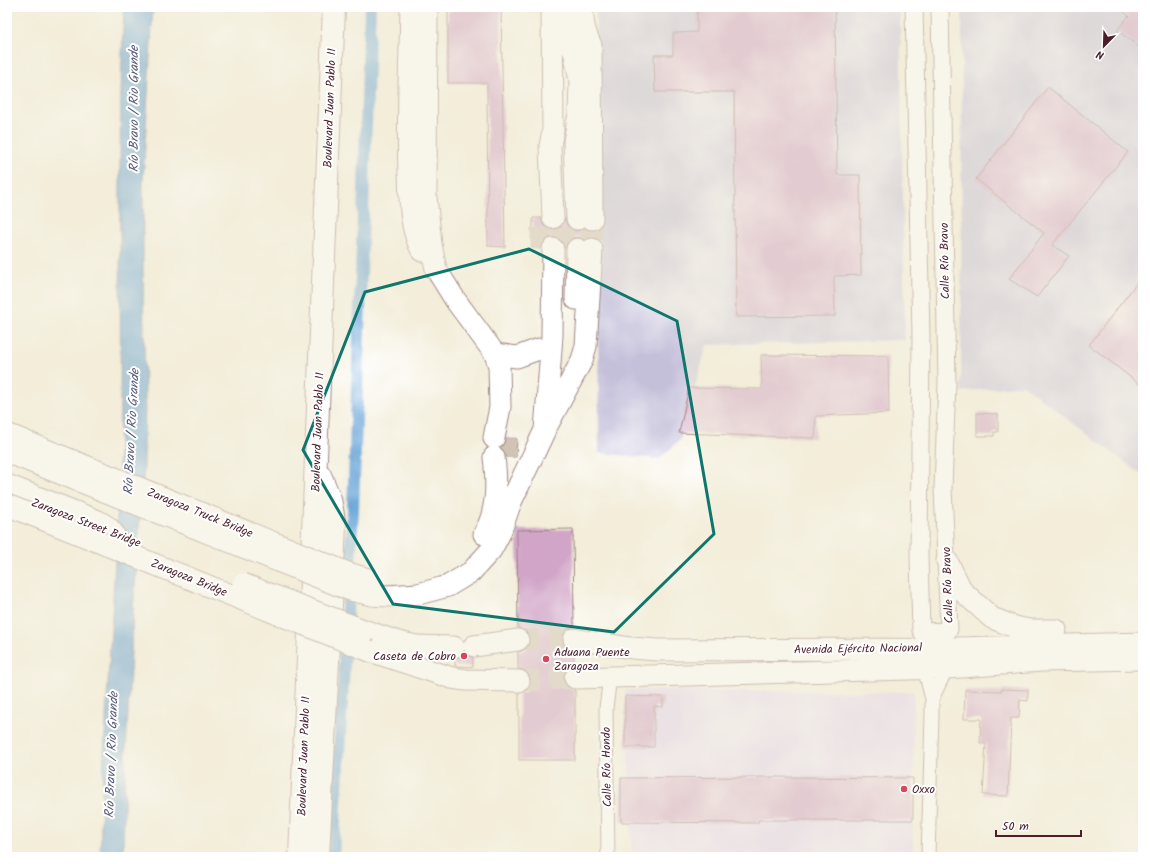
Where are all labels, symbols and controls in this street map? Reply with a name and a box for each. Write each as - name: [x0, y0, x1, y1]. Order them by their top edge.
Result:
- north arrow: [1084, 26, 1124, 66]
- water label: Río Bravo / Rio Grande: [124, 45, 145, 172]
- text: N: [1094, 45, 1107, 64]
- street label: Boulevard Juan Pablo II: [318, 47, 342, 168]
- street label: Calle Río Bravo: [935, 222, 955, 300]
- water label: Río Bravo / Rio Grande: [118, 367, 146, 496]
- street label: Boulevard Juan Pablo II: [306, 371, 330, 492]
- street label: Zaragoza Truck Bridge: [144, 483, 257, 543]
- street label: Zaragoza Street Bridge: [28, 493, 144, 553]
- street label: Calle Río Bravo: [937, 546, 959, 624]
- street label: Zaragoza Bridge: [148, 554, 231, 602]
- street label: Avenida Ejército Nacional: [794, 638, 922, 660]
- place label: Aduana Puente Zaragoza: [554, 643, 630, 676]
- place label: Caseta de Cobro: [373, 647, 456, 666]
- marker: Caseta de Cobro: [459, 651, 469, 661]
- marker: Aduana Puente Zaragoza: [541, 654, 551, 664]
- water label: Río Bravo / Rio Grande: [99, 690, 125, 818]
- street label: Boulevard Juan Pablo II: [292, 695, 316, 816]
- street label: Calle Río Hondo: [597, 727, 617, 807]
- place label: Oxxo: [912, 780, 935, 799]
- marker: Oxxo: [899, 784, 909, 794]
- scale bar: [996, 812, 1081, 838]
- text: 50 m: [1002, 817, 1029, 836]

